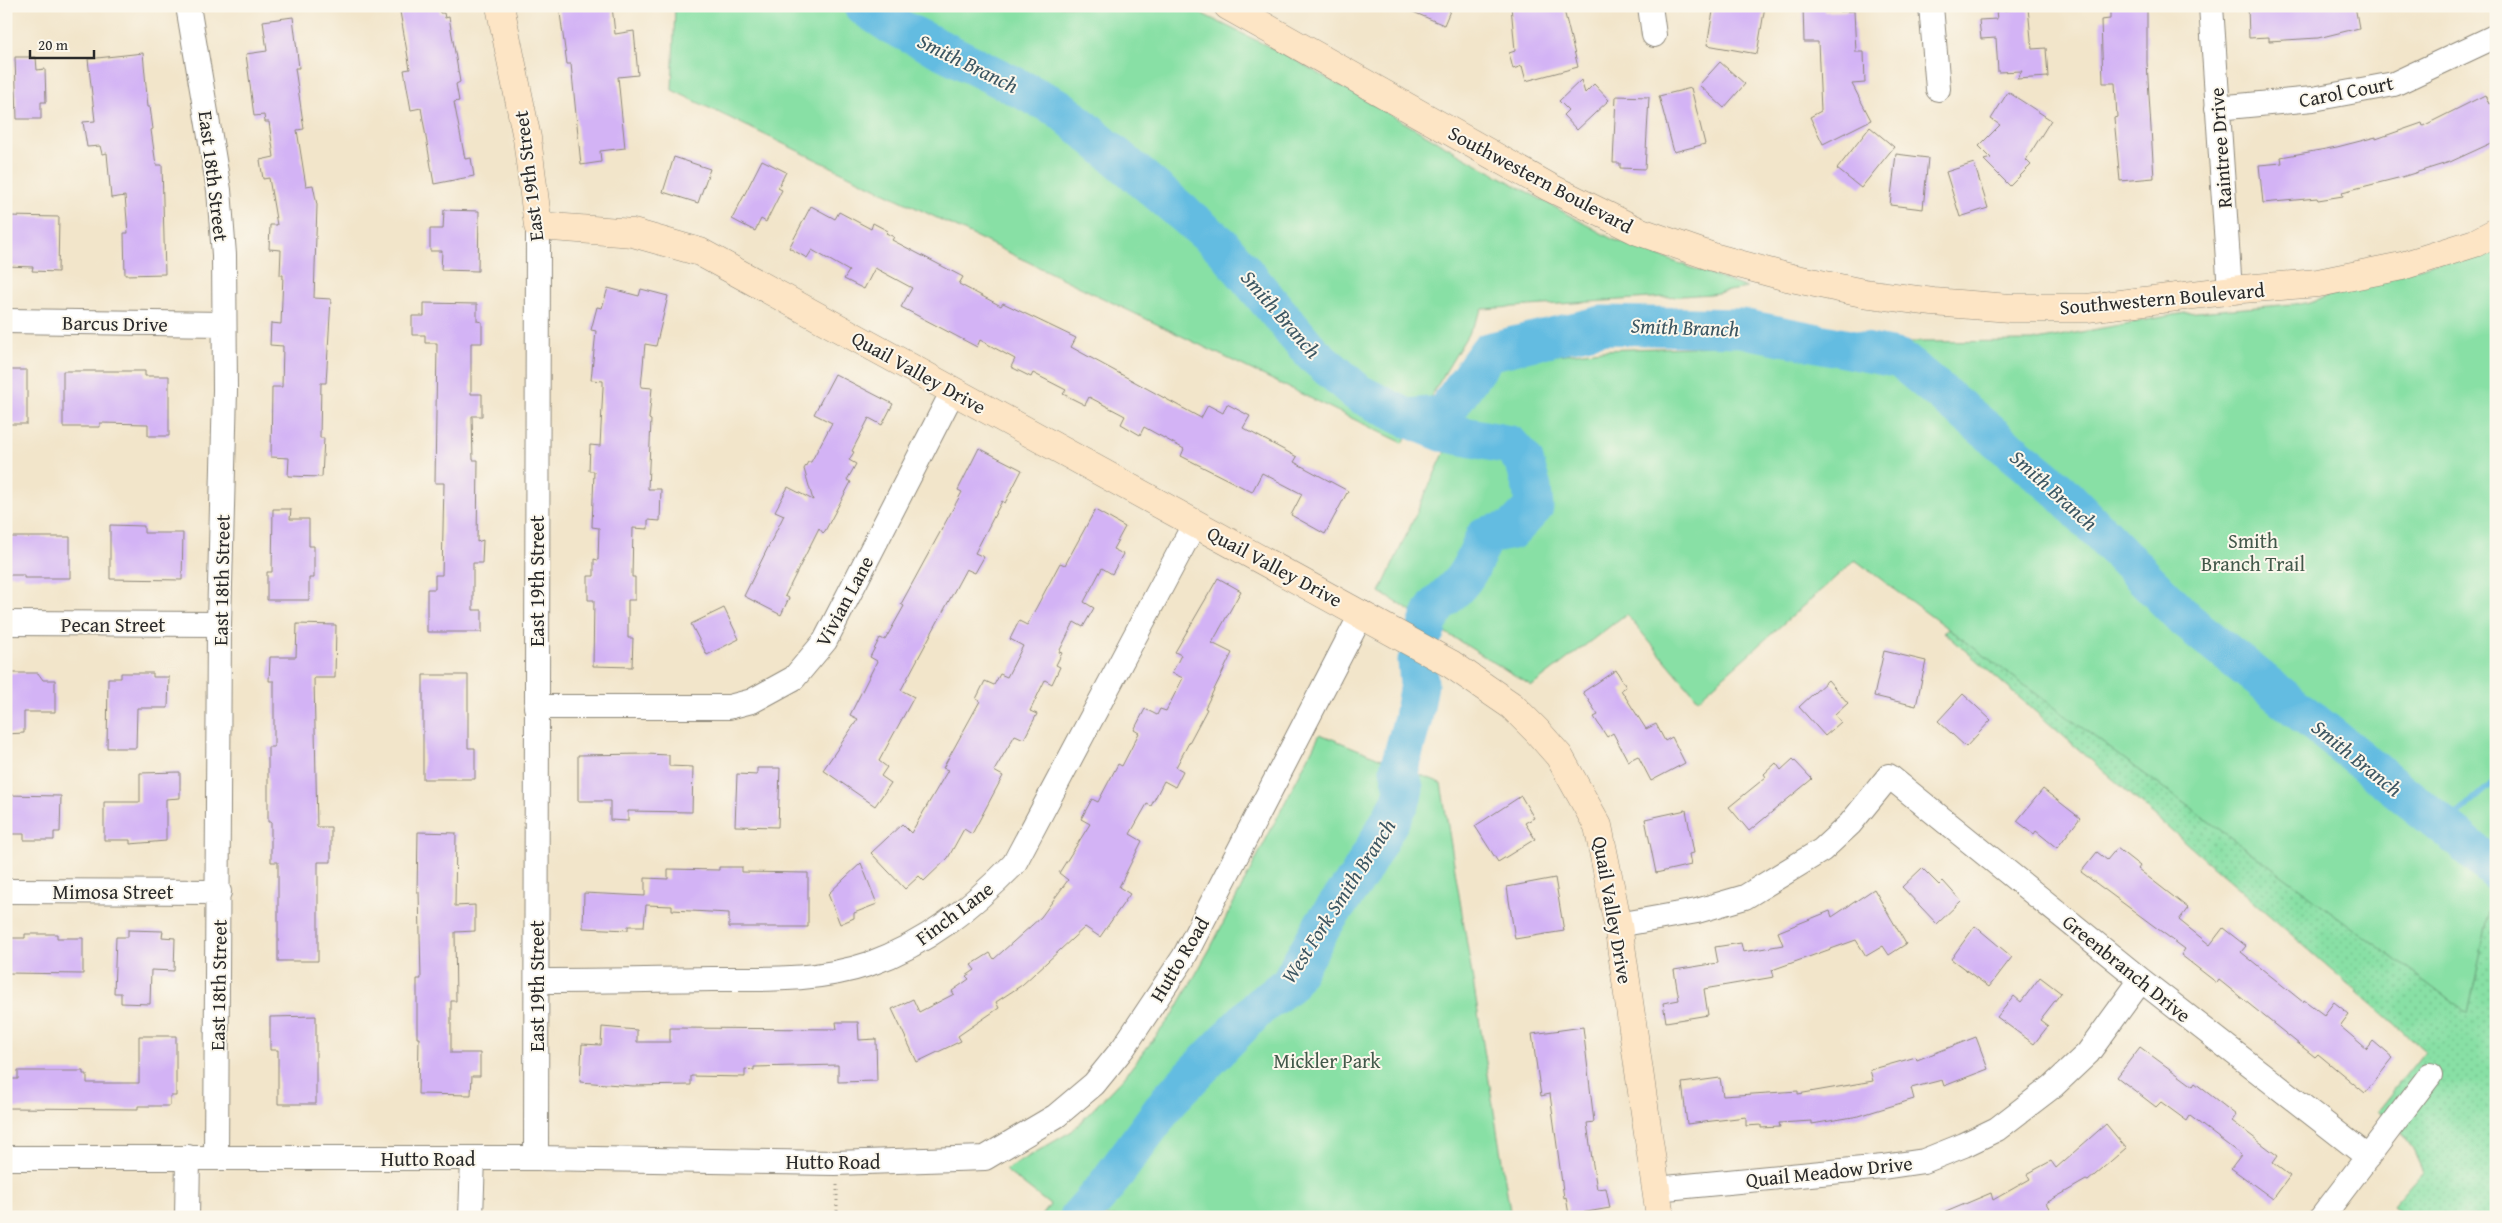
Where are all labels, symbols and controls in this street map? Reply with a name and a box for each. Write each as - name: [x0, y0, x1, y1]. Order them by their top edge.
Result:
- water label: Smith Branch: [912, 25, 1024, 101]
- scale bar: [30, 28, 94, 60]
- text: 20 m: [38, 34, 69, 55]
- street label: Carol Court: [2296, 68, 2396, 114]
- street label: Raintree Drive: [2201, 87, 2239, 209]
- street label: East 18th Street: [192, 109, 236, 243]
- street label: East 19th Street: [506, 109, 550, 243]
- street label: Southwestern Boulevard: [1443, 118, 1639, 240]
- water label: Smith Branch: [1234, 263, 1329, 365]
- street label: Southwestern Boulevard: [2058, 275, 2266, 321]
- street label: Barcus Drive: [62, 308, 168, 338]
- water label: Smith Branch: [1630, 310, 1740, 344]
- street label: Quail Valley Drive: [847, 323, 991, 421]
- water label: Smith Branch: [2003, 442, 2105, 538]
- street label: East 18th Street: [205, 514, 237, 646]
- street label: East 19th Street: [522, 515, 551, 647]
- street label: Quail Valley Drive: [1202, 518, 1348, 614]
- park label: Smith Branch Trail: [2201, 526, 2305, 578]
- street label: Vivian Lane: [808, 550, 880, 652]
- street label: Pecan Street: [61, 610, 165, 639]
- water label: Smith Branch: [2305, 712, 2409, 804]
- water label: West Fork Smith Branch: [1273, 812, 1403, 989]
- street label: Quail Valley Drive: [1586, 834, 1640, 986]
- street label: Finch Lane: [909, 874, 999, 952]
- street label: Mimosa Street: [53, 877, 173, 906]
- street label: Greenbranch Drive: [2057, 907, 2197, 1029]
- street label: Hutto Road: [1142, 911, 1216, 1007]
- street label: East 18th Street: [202, 919, 234, 1051]
- street label: East 19th Street: [522, 920, 551, 1052]
- park label: Mickler Park: [1274, 1046, 1381, 1075]
- street label: Hutto Road: [381, 1144, 476, 1173]
- street label: Hutto Road: [786, 1147, 881, 1176]
- street label: Quail Meadow Drive: [1744, 1148, 1914, 1194]

